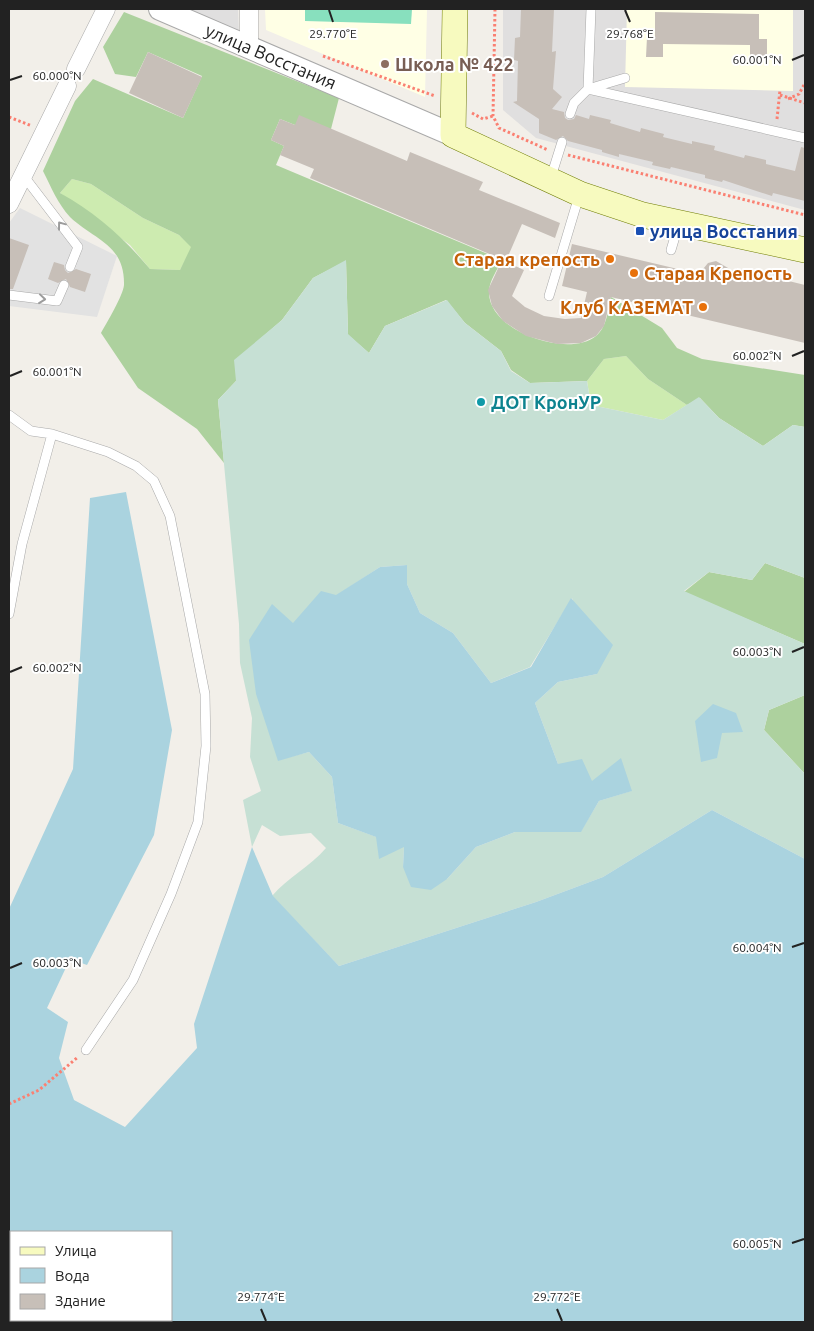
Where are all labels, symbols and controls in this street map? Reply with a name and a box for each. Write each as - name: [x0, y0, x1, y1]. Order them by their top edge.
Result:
- street label: улица Восстания: [202, 19, 340, 93]
- text: 29.770°E: [309, 27, 357, 40]
- text: 29.768°E: [606, 27, 654, 40]
- text: 60.001°N: [732, 53, 782, 66]
- place label: Школа № 422: [395, 54, 514, 74]
- marker: Школа № 422: [379, 58, 391, 70]
- text: 60.000°N: [32, 69, 82, 82]
- place label: улица Восстания: [650, 221, 798, 241]
- one-way arrow: [59, 222, 67, 231]
- marker: улица Восстания: [634, 225, 646, 237]
- place label: Старая крепость: [454, 249, 600, 269]
- marker: Старая крепость: [604, 253, 616, 265]
- place label: Старая Крепость: [644, 263, 792, 283]
- marker: Старая Крепость: [628, 267, 640, 279]
- one-way arrow: [38, 293, 46, 304]
- place label: Клуб КАЗЕМАТ: [560, 297, 693, 317]
- marker: Клуб КАЗЕМАТ: [697, 301, 709, 313]
- text: 60.002°N: [732, 349, 782, 362]
- text: 60.001°N: [32, 365, 82, 378]
- place label: ДОТ КронУР: [491, 392, 601, 412]
- marker: ДОТ КронУР: [475, 396, 487, 408]
- text: 60.003°N: [732, 645, 782, 658]
- text: 60.002°N: [32, 661, 82, 674]
- text: 60.004°N: [732, 941, 782, 954]
- text: 60.003°N: [32, 956, 82, 969]
- legend: [10, 1231, 172, 1321]
- text: 60.005°N: [732, 1237, 782, 1250]
- text: Улица: [55, 1242, 97, 1259]
- text: Вода: [55, 1267, 90, 1284]
- text: 29.774°E: [237, 1290, 285, 1303]
- text: 29.772°E: [533, 1290, 581, 1303]
- text: Здание: [55, 1292, 106, 1309]

